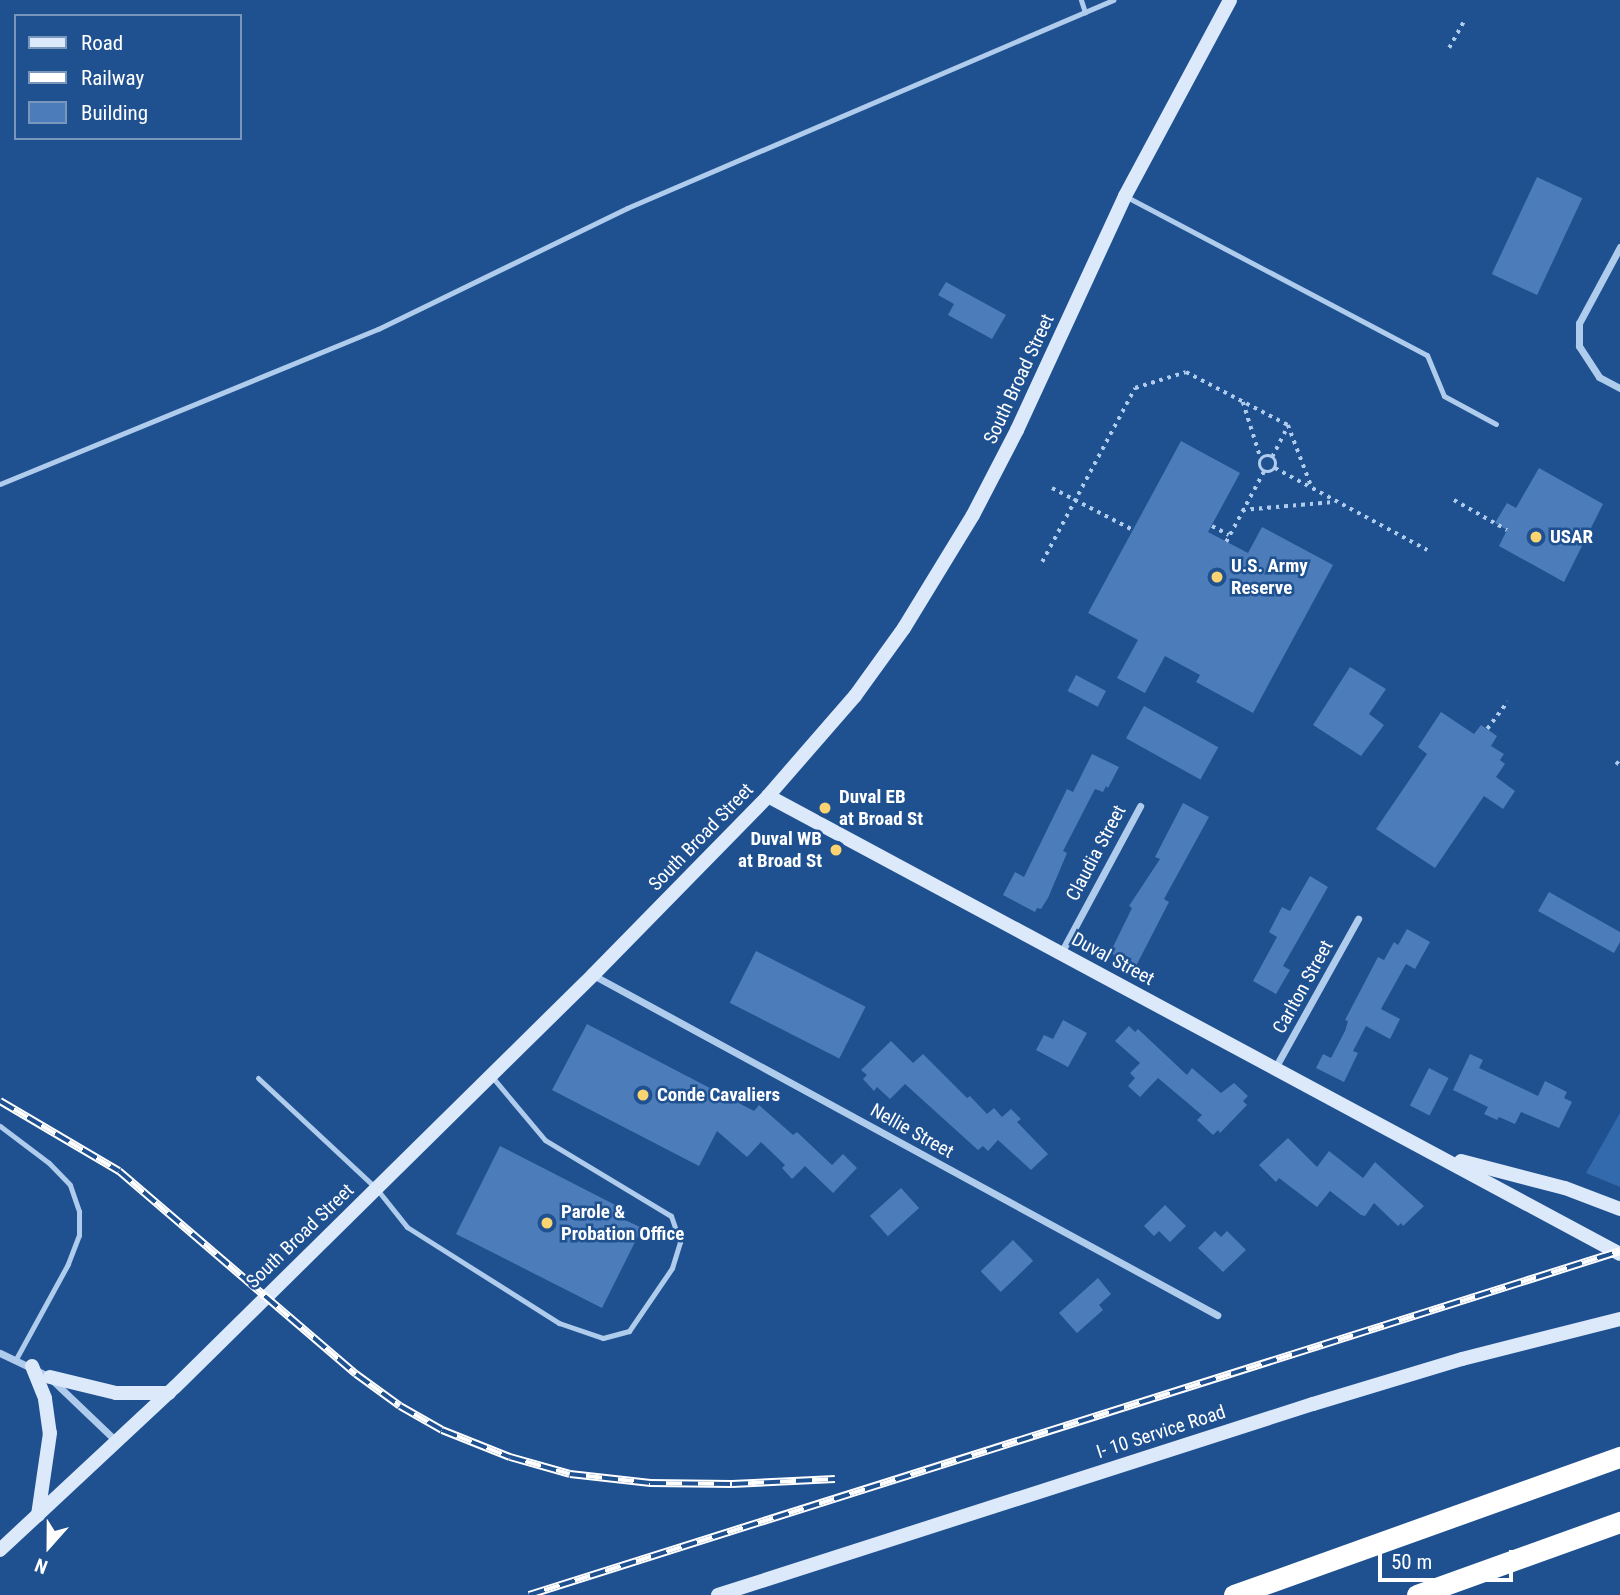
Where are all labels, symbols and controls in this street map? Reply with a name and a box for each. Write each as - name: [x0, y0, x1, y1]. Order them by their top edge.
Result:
- legend: [14, 14, 242, 140]
- text: Road: [81, 31, 123, 55]
- text: Railway: [81, 66, 144, 90]
- text: Building: [81, 101, 148, 125]
- street label: South Broad Street: [979, 310, 1059, 448]
- place label: USAR: [1550, 526, 1593, 548]
- marker: USAR: [1528, 529, 1544, 545]
- place label: U.S. Army Reserve: [1231, 555, 1308, 599]
- marker: U.S. Army Reserve: [1209, 569, 1225, 585]
- street label: South Broad Street: [644, 778, 758, 896]
- place label: Duval EB at Broad St: [839, 786, 923, 830]
- marker: Duval EB at Broad St: [817, 800, 833, 816]
- street label: Claudia Street: [1061, 801, 1131, 905]
- place label: Duval WB at Broad St: [738, 828, 822, 872]
- marker: Duval WB at Broad St: [828, 842, 844, 858]
- street label: Duval Street: [1068, 928, 1158, 990]
- street label: Carlton Street: [1268, 936, 1338, 1038]
- place label: Conde Cavaliers: [657, 1084, 780, 1106]
- marker: Conde Cavaliers: [635, 1087, 651, 1103]
- street label: Nellie Street: [866, 1099, 958, 1163]
- street label: South Broad Street: [241, 1179, 359, 1293]
- place label: Parole & Probation Office: [561, 1201, 684, 1245]
- marker: Parole & Probation Office: [539, 1215, 555, 1231]
- street label: I- 10 Service Road: [1094, 1400, 1228, 1464]
- north arrow: [14, 1511, 84, 1581]
- scale bar: [1382, 1536, 1517, 1580]
- text: 50 m: [1391, 1550, 1432, 1574]
- text: N: [32, 1553, 51, 1579]

